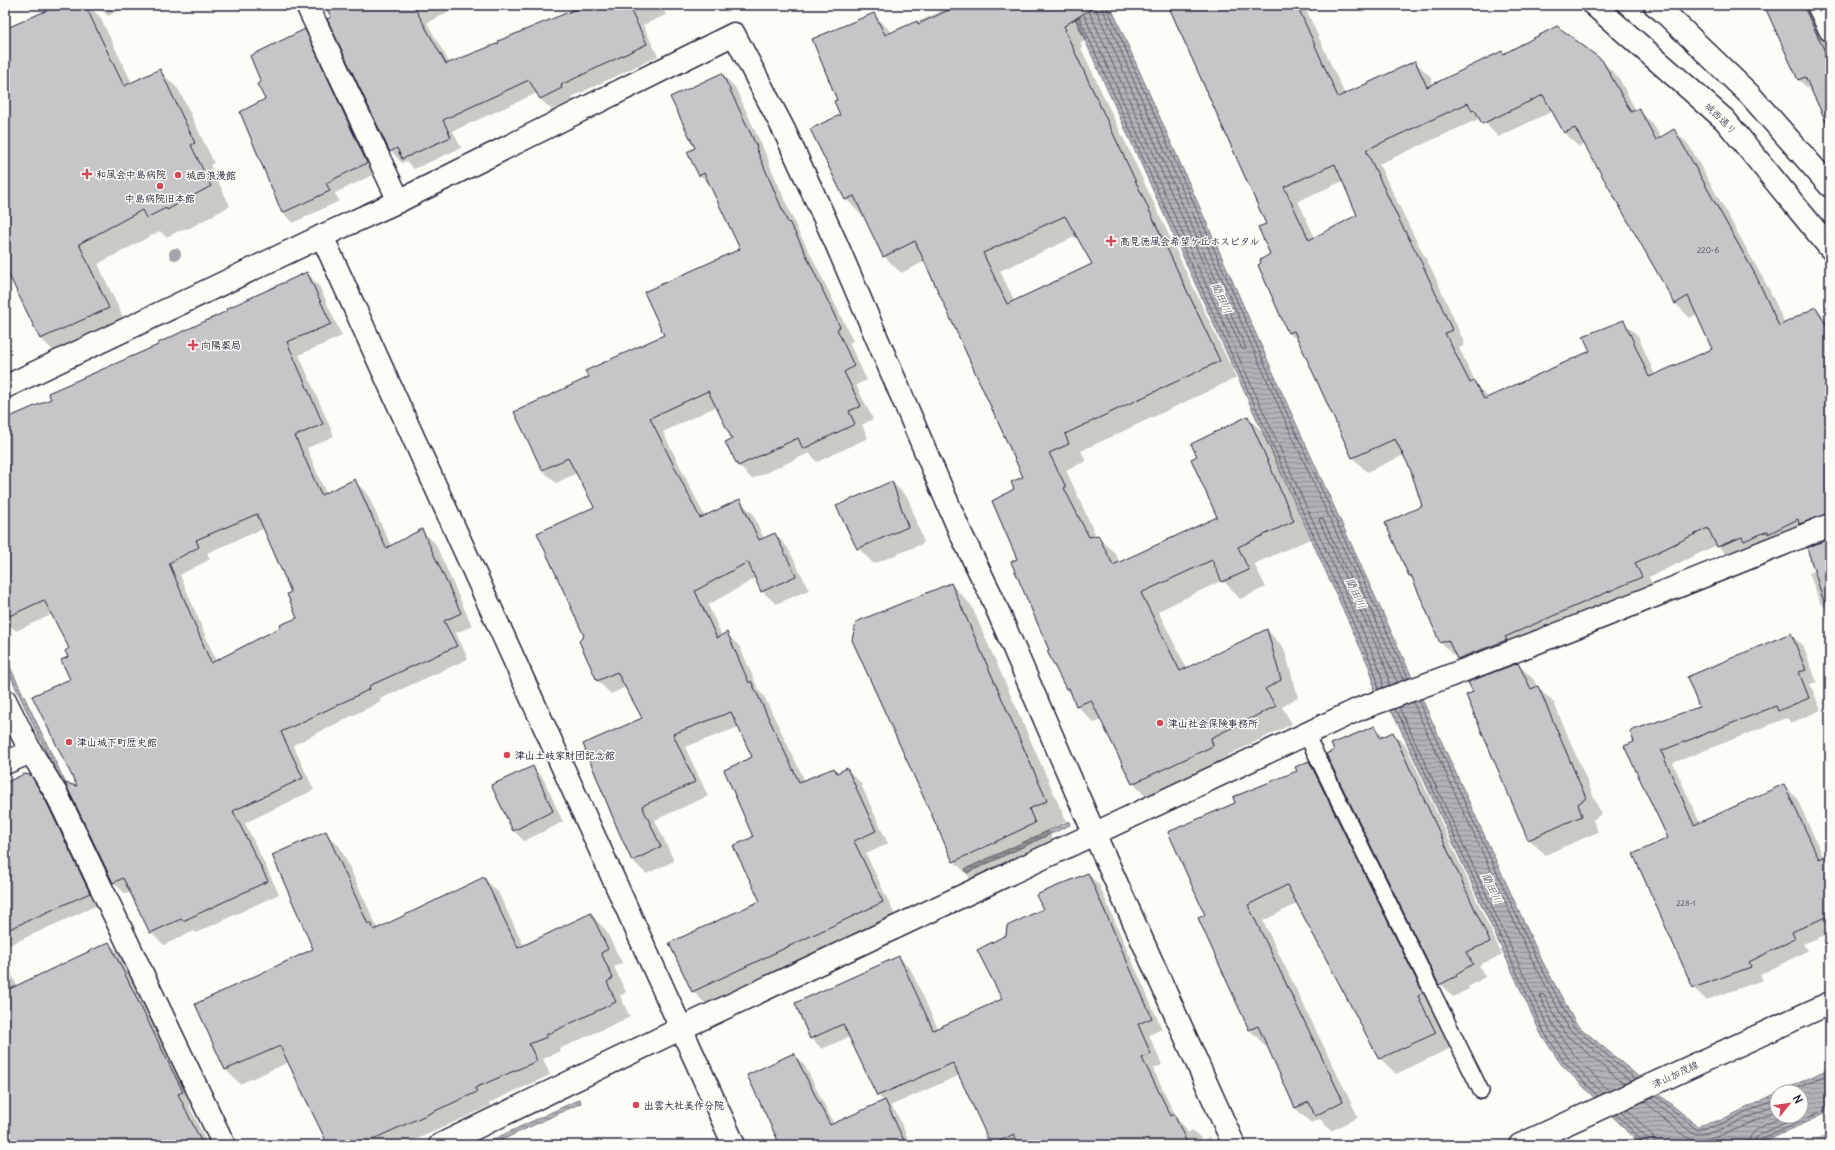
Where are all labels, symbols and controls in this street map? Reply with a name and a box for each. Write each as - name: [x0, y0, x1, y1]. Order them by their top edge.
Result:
- street label: 城西通り: [1702, 100, 1739, 137]
- marker: 和風会中島病院: [81, 168, 93, 180]
- place label: 和風会中島病院: [96, 168, 166, 181]
- place label: 城西浪漫館: [186, 169, 236, 182]
- marker: 城西浪漫館: [173, 170, 183, 180]
- marker: 中島病院旧本館: [155, 181, 165, 191]
- place label: 中島病院旧本館: [125, 192, 195, 205]
- marker: 高見徳風会希望ケ丘ホスピタル: [1105, 235, 1117, 247]
- place label: 高見徳風会希望ケ丘ホスピタル: [1120, 235, 1260, 248]
- house number: 220-6: [1697, 245, 1719, 255]
- water label: 藺田川: [1209, 280, 1235, 316]
- place label: 向陽薬局: [201, 339, 241, 352]
- marker: 向陽薬局: [188, 340, 198, 350]
- water label: 藺田川: [1343, 575, 1369, 611]
- place label: 津山社会保険事務所: [1168, 717, 1258, 730]
- marker: 津山社会保険事務所: [1155, 718, 1165, 728]
- place label: 津山城下町歴史館: [77, 736, 157, 749]
- marker: 津山城下町歴史館: [64, 737, 74, 747]
- place label: 津山土岐家財団記念館: [515, 749, 615, 762]
- marker: 津山土岐家財団記念館: [502, 750, 512, 760]
- water label: 藺田川: [1479, 870, 1505, 906]
- house number: 228-1: [1676, 898, 1696, 908]
- street label: 津山加茂線: [1650, 1058, 1701, 1091]
- north arrow: [1769, 1084, 1809, 1124]
- text: N: [1790, 1092, 1806, 1106]
- place label: 出雲大社美作分院: [644, 1099, 724, 1112]
- marker: 出雲大社美作分院: [631, 1100, 641, 1110]

